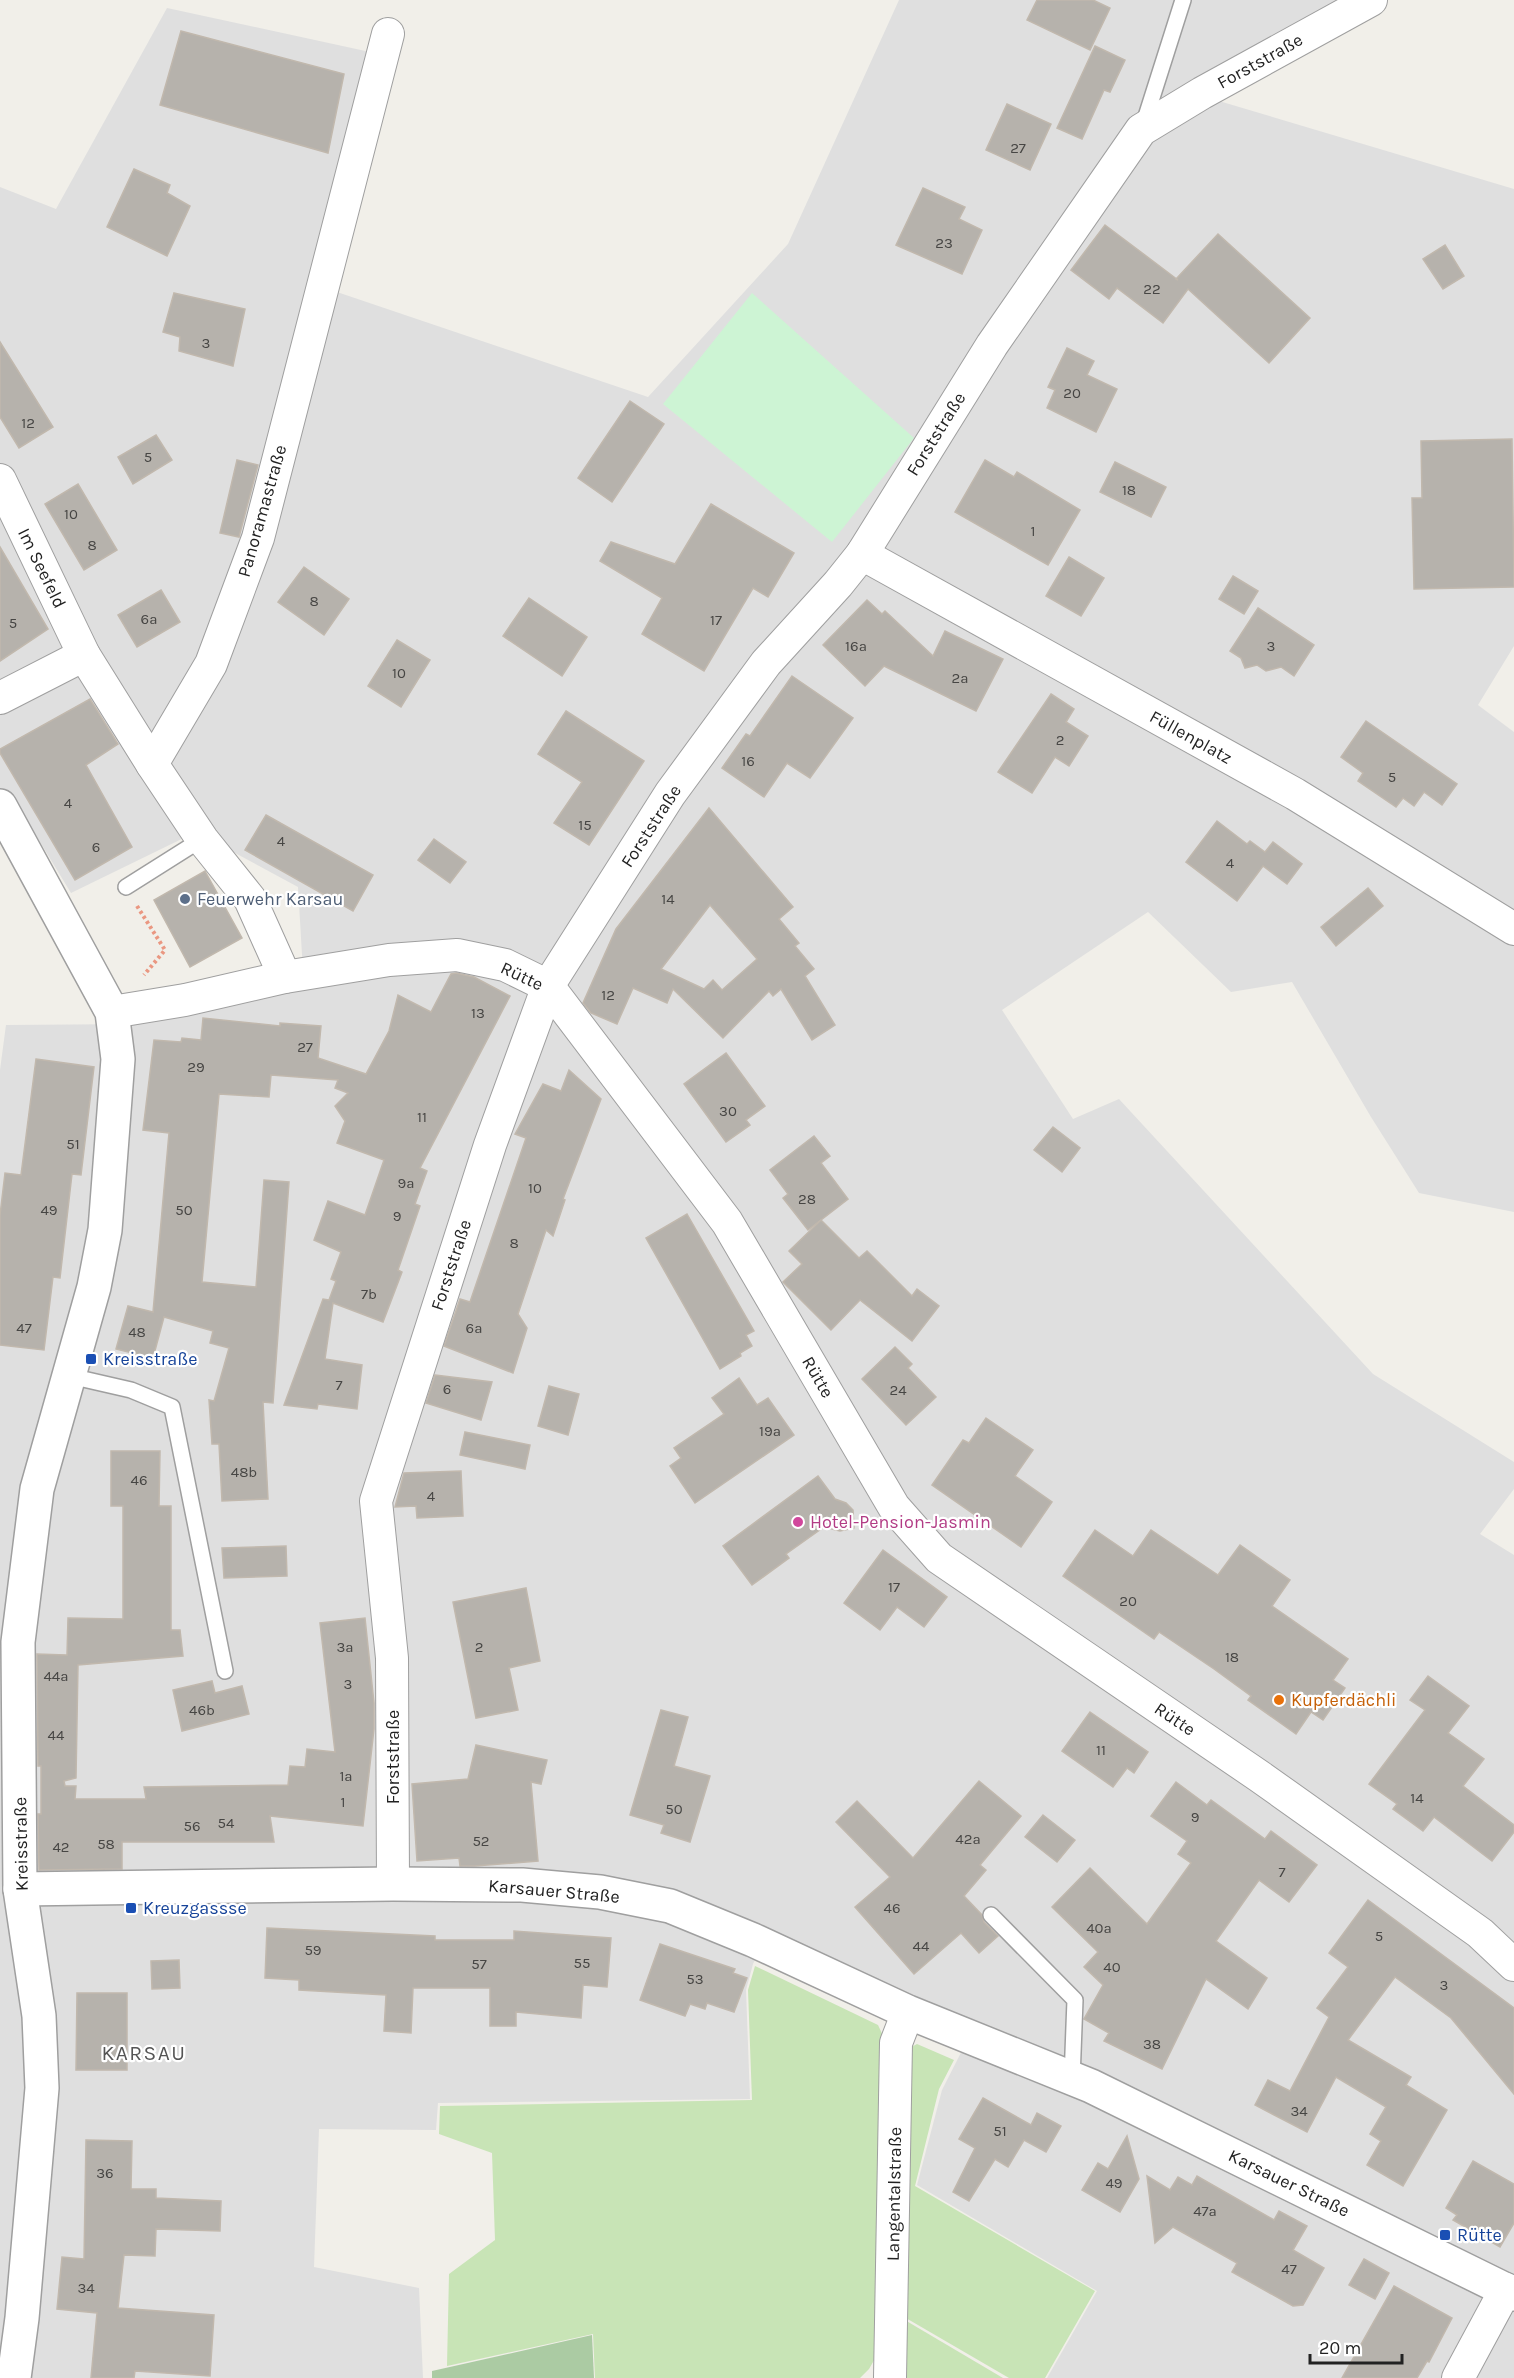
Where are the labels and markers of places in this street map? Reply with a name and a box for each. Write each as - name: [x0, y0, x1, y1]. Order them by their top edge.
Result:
- place label: Feuerwehr Karsau: [197, 888, 343, 910]
- marker: Feuerwehr Karsau: [178, 892, 192, 906]
- place label: Kreisstraße: [103, 1348, 197, 1370]
- marker: Kreisstraße: [84, 1352, 98, 1366]
- place label: Hotel-Pension-Jasmin: [810, 1511, 991, 1533]
- marker: Hotel-Pension-Jasmin: [791, 1515, 805, 1529]
- place label: Kupferdächli: [1291, 1689, 1396, 1711]
- marker: Kupferdächli: [1272, 1693, 1286, 1707]
- place label: Kreuzgassse: [143, 1897, 247, 1919]
- marker: Kreuzgassse: [124, 1901, 138, 1915]
- place label: Rütte: [1457, 2224, 1502, 2246]
- marker: Rütte: [1438, 2228, 1452, 2242]

